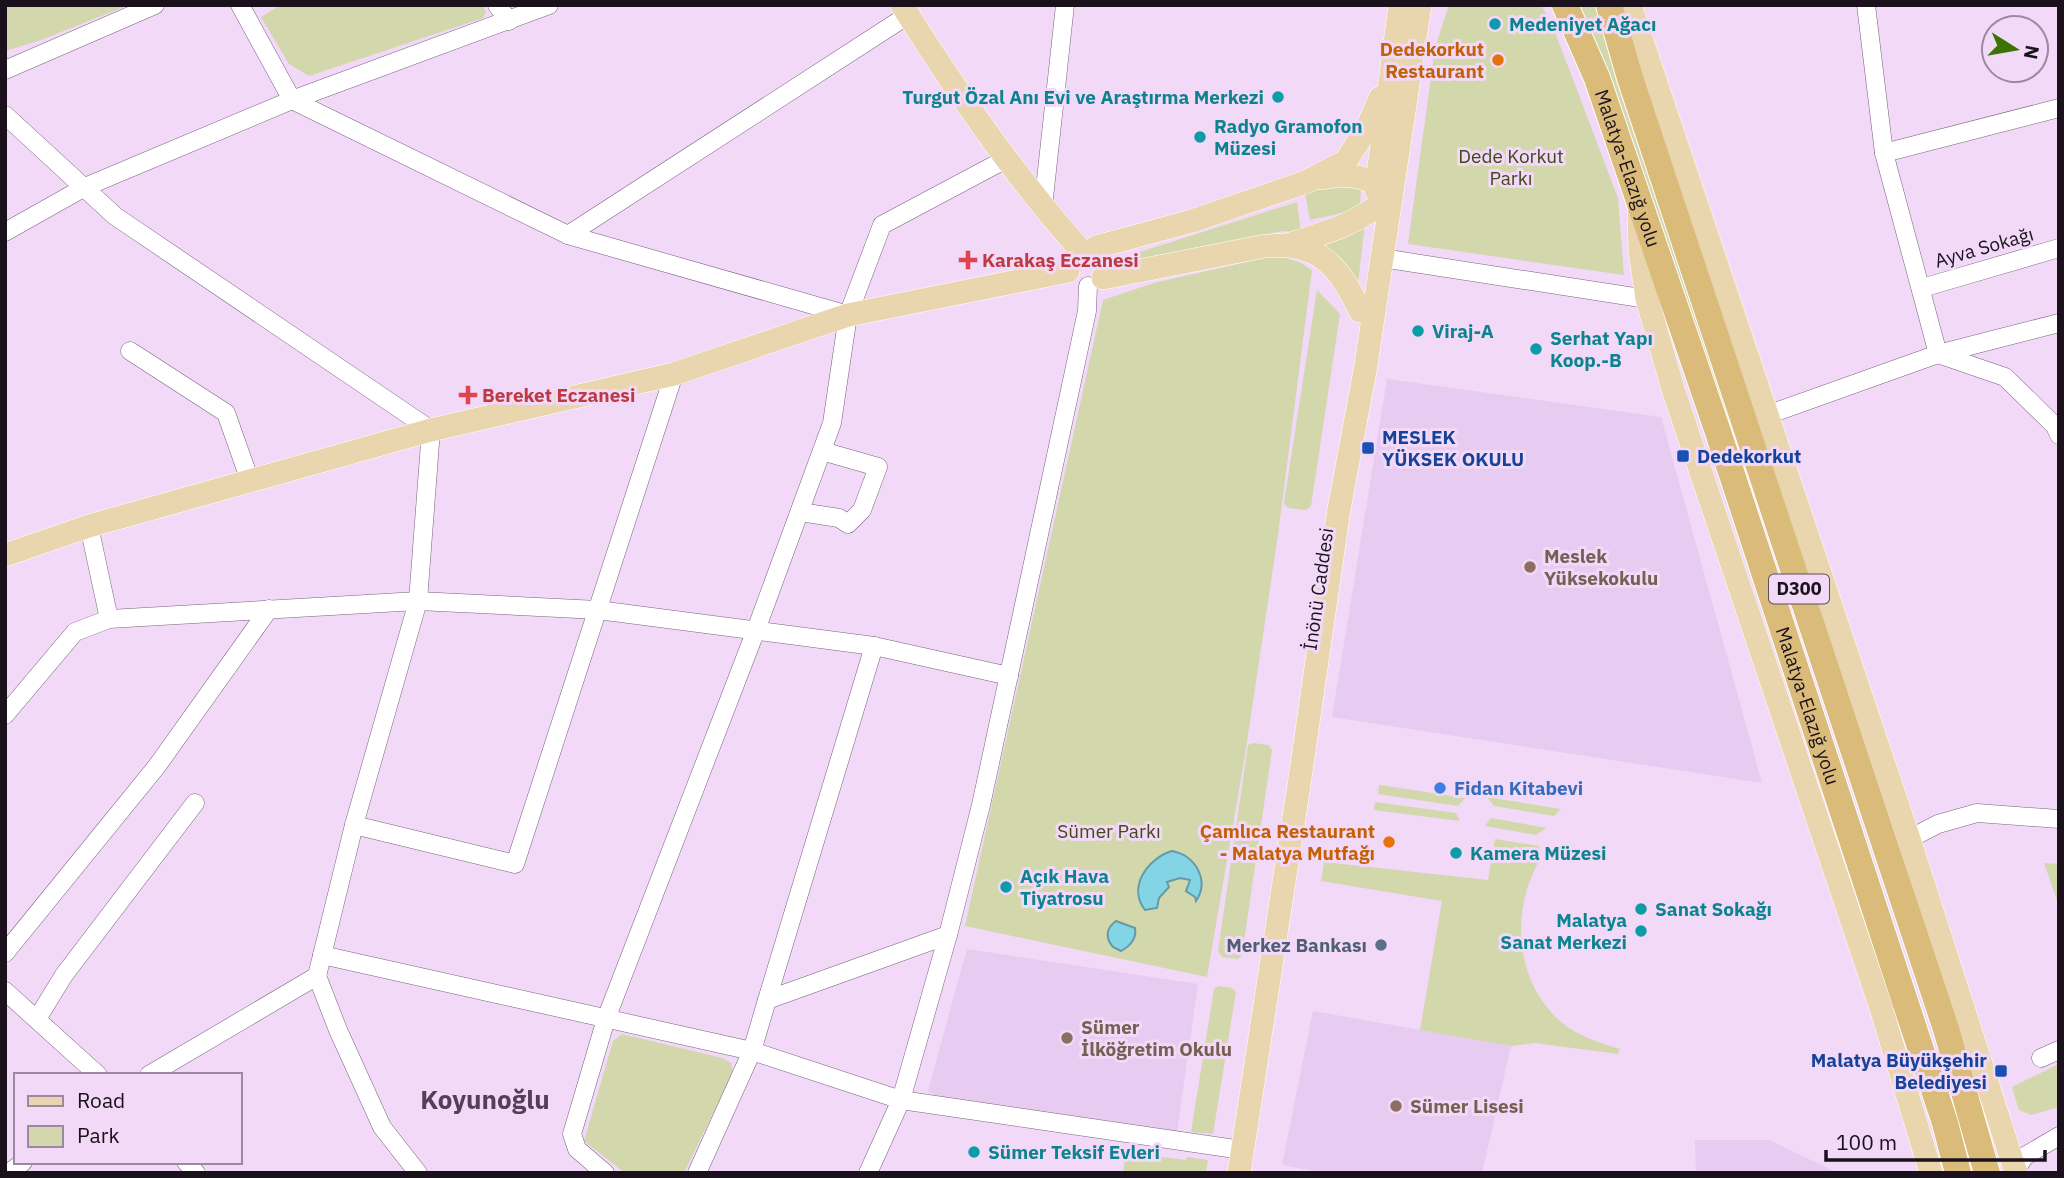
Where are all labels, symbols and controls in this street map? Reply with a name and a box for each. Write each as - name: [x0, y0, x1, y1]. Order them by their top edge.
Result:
- place label: Medeniyet Ağacı: [1509, 12, 1656, 36]
- north arrow: [1980, 14, 2050, 84]
- marker: Medeniyet Ağacı: [1487, 16, 1503, 32]
- place label: Dedekorkut Restaurant: [1380, 37, 1484, 83]
- text: N: [2019, 43, 2045, 61]
- marker: Dedekorkut Restaurant: [1490, 52, 1506, 68]
- place label: Turgut Özal Anı Evi ve Araştırma Merkezi: [902, 85, 1264, 109]
- street label: Malatya-Elazığ yolu: [1590, 86, 1666, 250]
- marker: Turgut Özal Anı Evi ve Araştırma Merkezi: [1270, 89, 1286, 105]
- place label: Radyo Gramofon Müzesi: [1214, 114, 1362, 160]
- marker: Radyo Gramofon Müzesi: [1192, 129, 1208, 145]
- park label: Dede Korkut Parkı: [1458, 144, 1564, 190]
- street label: Ayva Sokağı: [1932, 221, 2036, 273]
- place label: Karakaş Eczanesi: [982, 248, 1139, 272]
- marker: Karakaş Eczanesi: [960, 252, 976, 268]
- place label: Viraj-A: [1432, 319, 1494, 343]
- marker: Viraj-A: [1410, 323, 1426, 339]
- place label: Serhat Yapı Koop.-B: [1550, 326, 1653, 372]
- marker: Serhat Yapı Koop.-B: [1528, 341, 1544, 357]
- place label: Bereket Eczanesi: [482, 383, 635, 407]
- marker: Bereket Eczanesi: [460, 387, 476, 403]
- place label: MESLEK YÜKSEK OKULU: [1382, 425, 1524, 471]
- marker: MESLEK YÜKSEK OKULU: [1360, 440, 1376, 456]
- place label: Dedekorkut: [1697, 444, 1801, 468]
- marker: Dedekorkut: [1675, 448, 1691, 464]
- street label: İnönü Caddesi: [1298, 526, 1338, 652]
- place label: Meslek Yüksekokulu: [1544, 544, 1658, 590]
- marker: Meslek Yüksekokulu: [1522, 559, 1538, 575]
- road number: D300: [1769, 574, 1829, 604]
- street label: Malatya-Elazığ yolu: [1771, 624, 1845, 788]
- place label: Fidan Kitabevi: [1454, 776, 1583, 800]
- marker: Fidan Kitabevi: [1432, 780, 1448, 796]
- park label: Sümer Parkı: [1057, 819, 1161, 843]
- place label: Çamlıca Restaurant - Malatya Mutfağı: [1200, 819, 1375, 865]
- marker: Çamlıca Restaurant - Malatya Mutfağı: [1381, 834, 1397, 850]
- place label: Kamera Müzesi: [1470, 841, 1606, 865]
- marker: Kamera Müzesi: [1448, 845, 1464, 861]
- place label: Açık Hava Tiyatrosu: [1020, 864, 1109, 910]
- marker: Açık Hava Tiyatrosu: [998, 879, 1014, 895]
- place label: Sanat Sokağı: [1655, 897, 1772, 921]
- marker: Sanat Sokağı: [1633, 901, 1649, 917]
- place label: Malatya Sanat Merkezi: [1500, 908, 1627, 954]
- marker: Malatya Sanat Merkezi: [1633, 923, 1649, 939]
- place label: Merkez Bankası: [1226, 933, 1367, 957]
- marker: Merkez Bankası: [1373, 937, 1389, 953]
- place label: Sümer İlköğretim Okulu: [1081, 1015, 1232, 1061]
- marker: Sümer İlköğretim Okulu: [1059, 1030, 1075, 1046]
- place label: Malatya Büyükşehir Belediyesi: [1811, 1048, 1987, 1094]
- marker: Malatya Büyükşehir Belediyesi: [1993, 1063, 2009, 1079]
- legend: [14, 1073, 242, 1164]
- district label: Koyunoğlu: [420, 1082, 550, 1116]
- text: Road: [77, 1086, 125, 1114]
- place label: Sümer Lisesi: [1410, 1094, 1524, 1118]
- marker: Sümer Lisesi: [1388, 1098, 1404, 1114]
- scale bar: [1826, 1118, 2045, 1162]
- text: Park: [77, 1121, 120, 1149]
- text: 100 m: [1836, 1128, 1897, 1156]
- place label: Sümer Teksif Evleri: [988, 1140, 1160, 1164]
- marker: Sümer Teksif Evleri: [966, 1144, 982, 1160]

